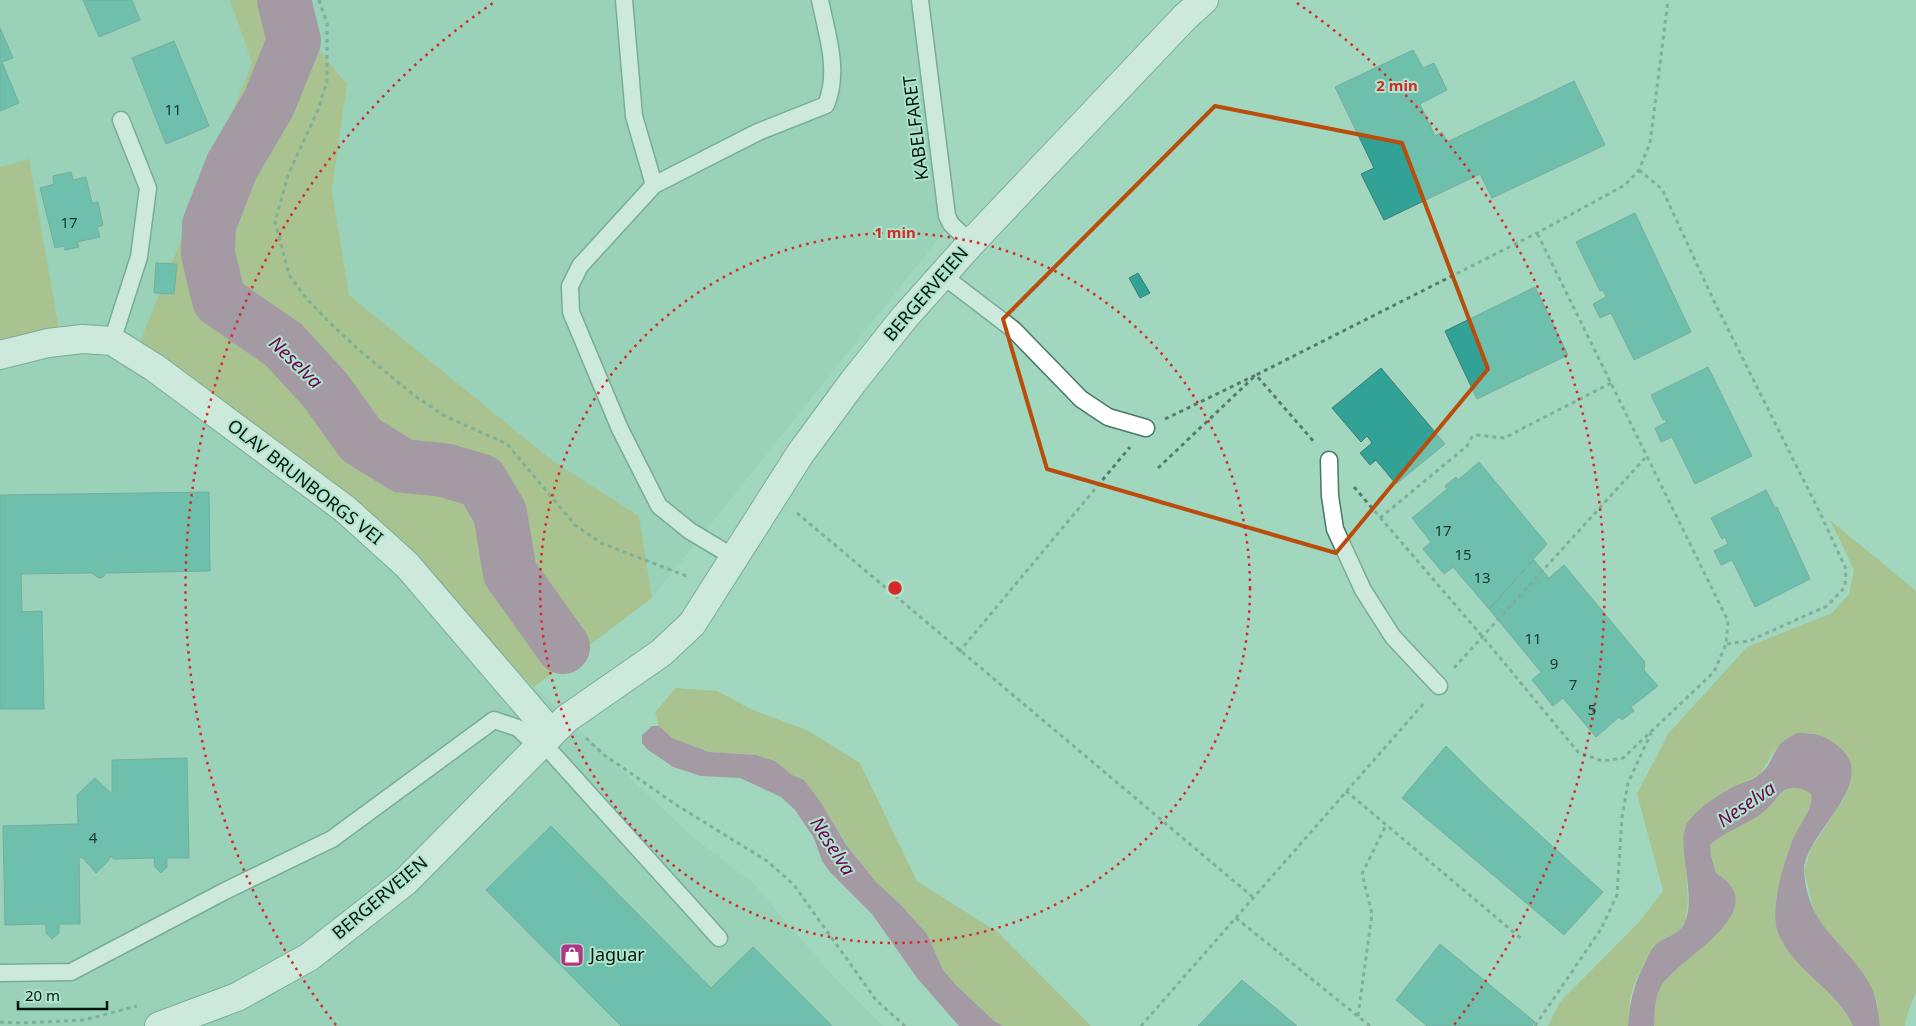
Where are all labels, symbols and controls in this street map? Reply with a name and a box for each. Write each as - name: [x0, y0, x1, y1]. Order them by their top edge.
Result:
- street label: KABELFARET: [897, 74, 933, 182]
- text: 2 min: [1376, 75, 1418, 95]
- house number: 11: [164, 99, 182, 119]
- house number: 17: [60, 212, 78, 232]
- text: 1 min: [874, 222, 916, 242]
- street label: BERGERVEIEN: [878, 241, 973, 346]
- water label: Neselva: [264, 330, 329, 394]
- street label: OLAV BRUNBORGS VEI: [223, 413, 388, 549]
- house number: 17: [1434, 520, 1452, 540]
- house number: 15: [1454, 544, 1472, 564]
- house number: 13: [1473, 567, 1491, 587]
- centre of rings: [886, 579, 904, 597]
- house number: 11: [1524, 628, 1542, 648]
- house number: 9: [1550, 653, 1558, 673]
- house number: 7: [1569, 674, 1577, 694]
- house number: 5: [1588, 699, 1596, 719]
- water label: Neselva: [1712, 775, 1780, 833]
- water label: Neselva: [804, 812, 862, 881]
- house number: 4: [89, 827, 98, 847]
- street label: BERGERVEIEN: [327, 850, 432, 944]
- shop icon: Jaguar: [559, 942, 585, 968]
- place label: Jaguar: [588, 942, 645, 966]
- scale bar: [18, 978, 106, 1010]
- text: 20 m: [25, 985, 60, 1005]

